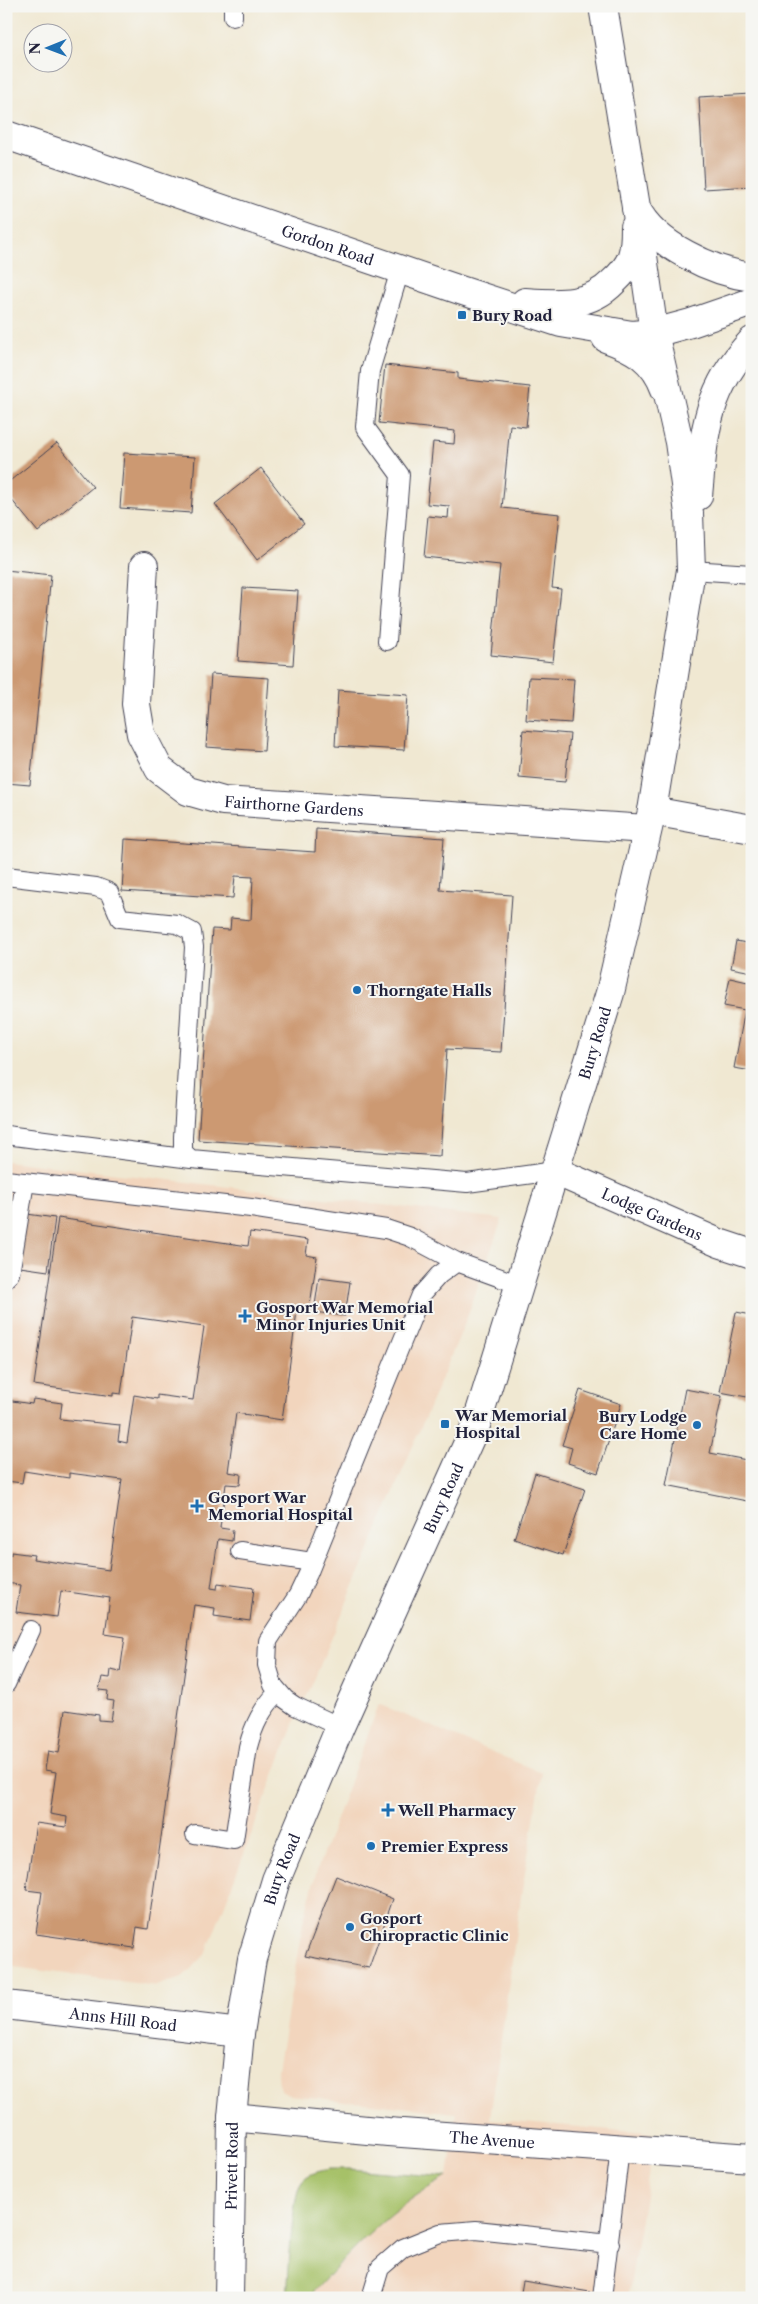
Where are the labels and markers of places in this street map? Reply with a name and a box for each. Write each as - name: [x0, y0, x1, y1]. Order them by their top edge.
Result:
- place label: Bury Road: [472, 306, 553, 325]
- marker: Bury Road: [456, 309, 468, 321]
- place label: Thorngate Halls: [367, 981, 492, 1000]
- marker: Thorngate Halls: [351, 984, 363, 996]
- place label: Gosport War Memorial Minor Injuries Unit: [256, 1298, 433, 1334]
- marker: Gosport War Memorial Minor Injuries Unit: [238, 1309, 252, 1323]
- place label: War Memorial Hospital: [454, 1406, 567, 1442]
- place label: Bury Lodge Care Home: [599, 1407, 687, 1443]
- marker: War Memorial Hospital: [439, 1418, 451, 1430]
- marker: Bury Lodge Care Home: [691, 1419, 703, 1431]
- place label: Gosport War Memorial Hospital: [208, 1488, 353, 1524]
- marker: Gosport War Memorial Hospital: [190, 1499, 204, 1513]
- place label: Well Pharmacy: [397, 1801, 516, 1820]
- marker: Well Pharmacy: [382, 1804, 394, 1816]
- place label: Premier Express: [381, 1837, 508, 1856]
- marker: Premier Express: [365, 1840, 377, 1852]
- place label: Gosport Chiropractic Clinic: [360, 1909, 509, 1945]
- marker: Gosport Chiropractic Clinic: [344, 1921, 356, 1933]

